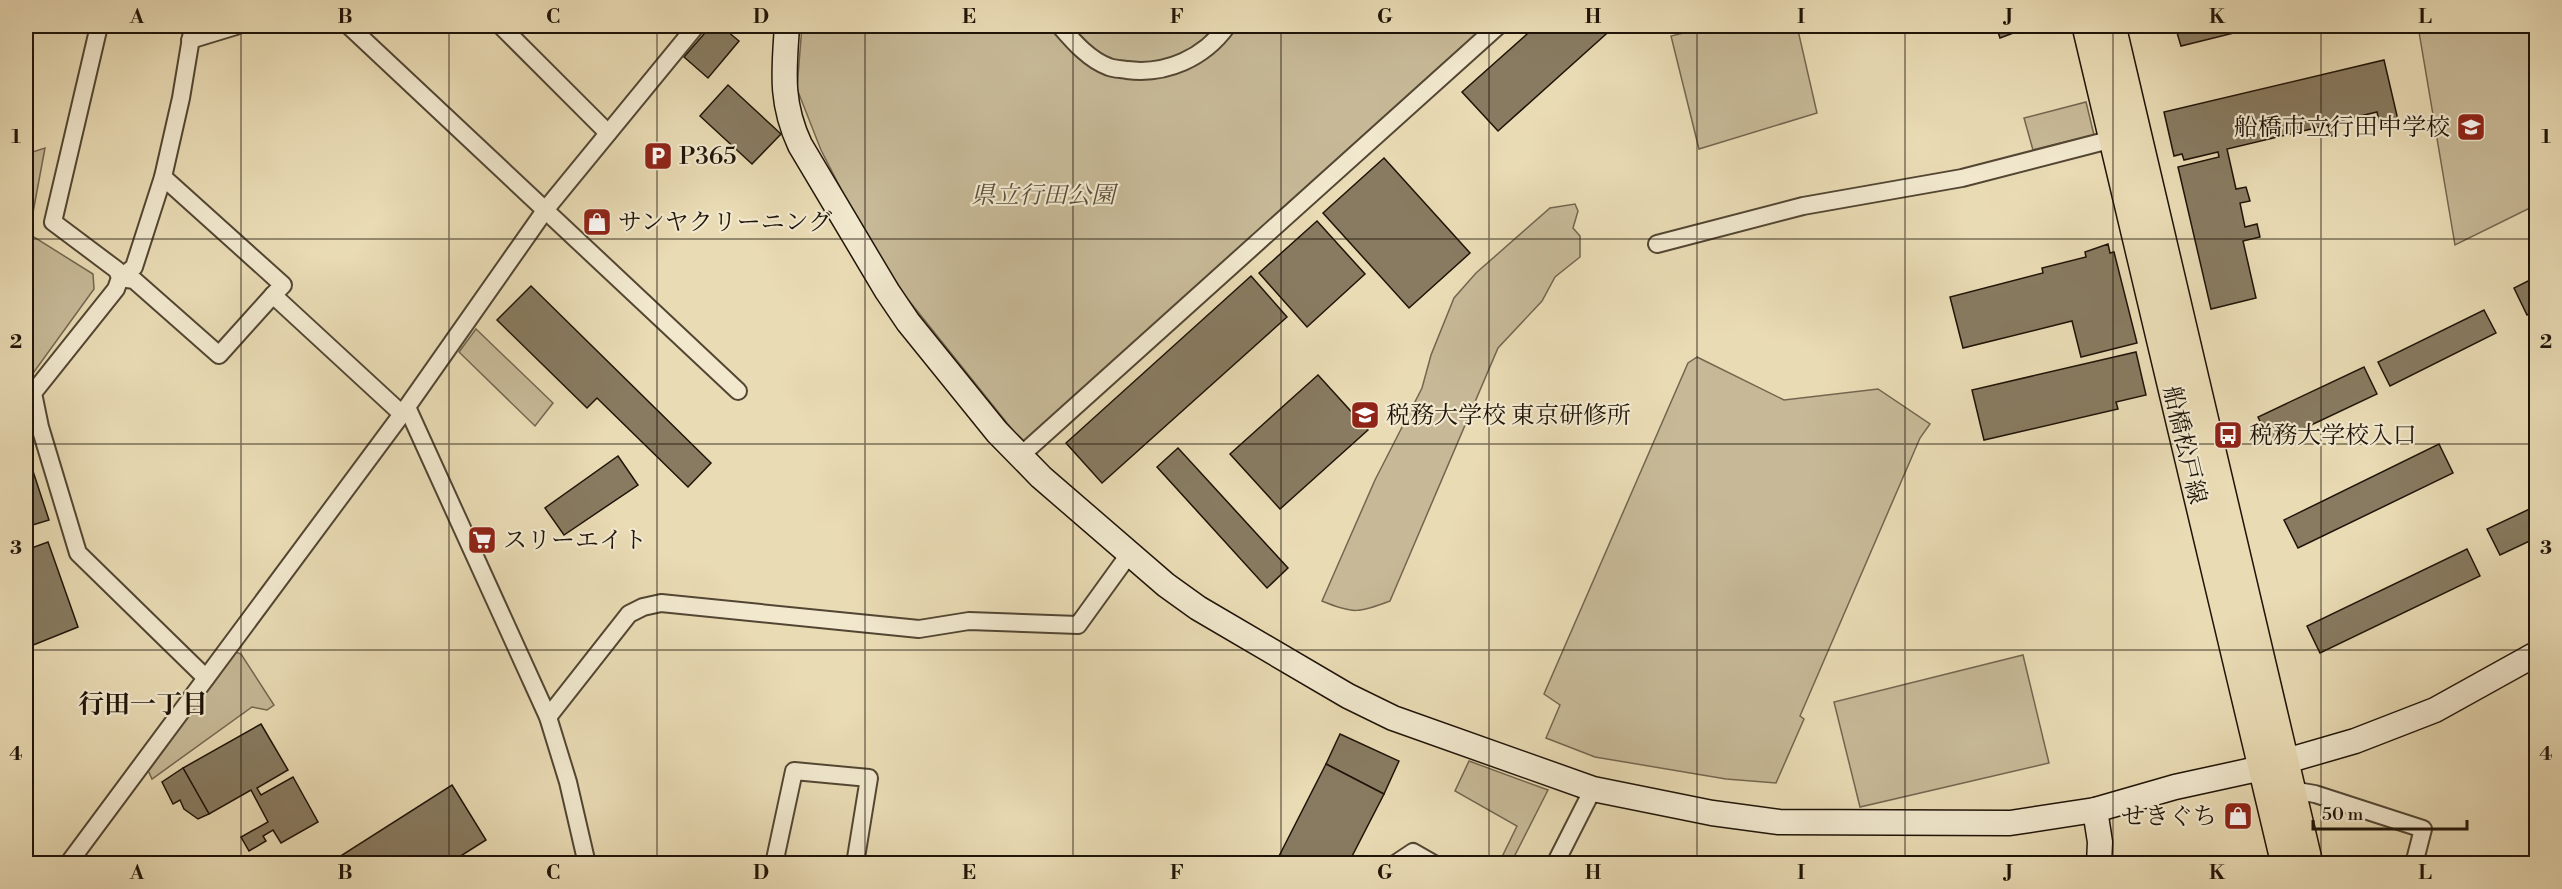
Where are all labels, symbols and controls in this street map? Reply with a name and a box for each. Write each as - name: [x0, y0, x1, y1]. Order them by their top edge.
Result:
- text: A: [129, 5, 145, 30]
- text: B: [337, 5, 353, 30]
- text: C: [546, 5, 560, 30]
- text: D: [753, 5, 769, 30]
- text: E: [962, 5, 976, 30]
- text: F: [1170, 5, 1184, 30]
- text: G: [1377, 5, 1393, 30]
- text: H: [1585, 5, 1602, 30]
- text: I: [1797, 5, 1805, 30]
- text: J: [2002, 5, 2013, 30]
- text: K: [2209, 5, 2226, 30]
- text: L: [2418, 5, 2432, 30]
- school or university icon: 船橋市立行田中学校: [2455, 111, 2487, 143]
- place label: 船橋市立行田中学校: [2234, 113, 2450, 143]
- text: 1: [11, 125, 21, 150]
- text: 1: [2541, 125, 2551, 150]
- parking icon: P365: [642, 140, 674, 172]
- place label: P365: [679, 142, 736, 172]
- park label: 県立行田公園: [971, 181, 1119, 211]
- shop icon: サンヤクリーニング: [581, 206, 613, 238]
- place label: サンヤクリーニング: [618, 208, 832, 238]
- text: 2: [10, 330, 22, 355]
- text: 2: [2540, 330, 2552, 355]
- street label: 船橋松戸線: [2156, 383, 2212, 507]
- school or university icon: 税務大学校 東京研修所: [1349, 399, 1381, 431]
- place label: 税務大学校 東京研修所: [1386, 401, 1631, 431]
- bus stop icon: 税務大学校入口: [2212, 419, 2244, 451]
- place label: 税務大学校入口: [2249, 421, 2417, 451]
- supermarket icon: スリーエイト: [466, 524, 498, 556]
- place label: スリーエイト: [503, 526, 647, 556]
- text: 3: [10, 536, 22, 561]
- text: 3: [2540, 536, 2552, 561]
- district label: 行田一丁目: [78, 689, 208, 721]
- text: 4: [9, 742, 23, 767]
- text: 4: [2539, 742, 2553, 767]
- scale bar: [2313, 793, 2468, 831]
- shop icon: せきぐち: [2222, 800, 2254, 832]
- place label: せきぐち: [2121, 802, 2217, 832]
- text: 50 m: [2322, 803, 2364, 826]
- text: A: [129, 861, 145, 886]
- text: B: [337, 861, 353, 886]
- text: C: [546, 861, 560, 886]
- text: D: [753, 861, 769, 886]
- text: E: [962, 861, 976, 886]
- text: F: [1170, 861, 1184, 886]
- text: G: [1377, 861, 1393, 886]
- text: H: [1585, 861, 1602, 886]
- text: I: [1797, 861, 1805, 886]
- text: J: [2002, 861, 2013, 886]
- text: K: [2209, 861, 2226, 886]
- text: L: [2418, 861, 2432, 886]

